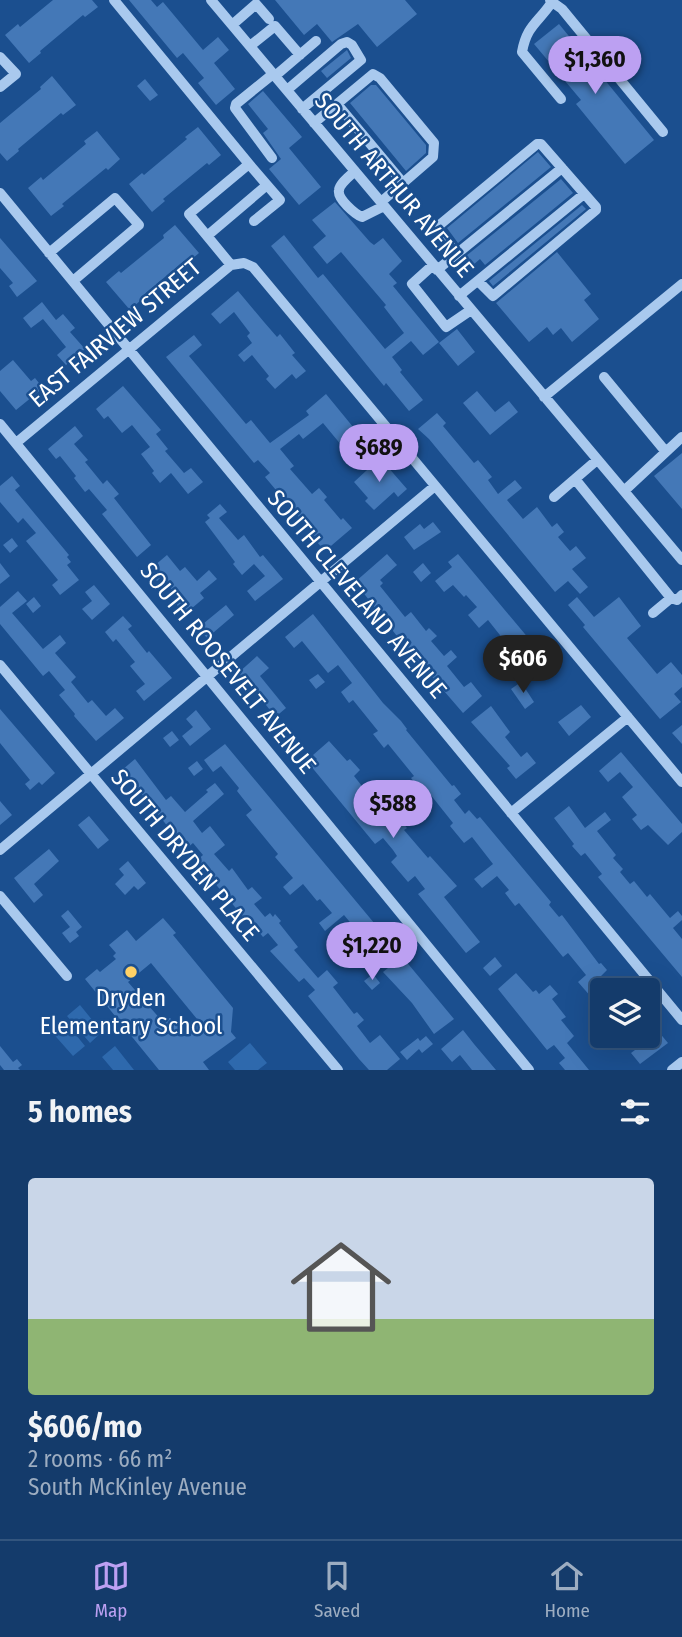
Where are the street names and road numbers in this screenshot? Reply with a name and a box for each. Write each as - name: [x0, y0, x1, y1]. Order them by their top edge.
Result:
- street label: SOUTH ARTHUR AVENUE: [309, 87, 479, 283]
- street label: EAST FAIRVIEW STREET: [23, 253, 207, 413]
- street label: SOUTH CLEVELAND AVENUE: [262, 484, 452, 704]
- street label: SOUTH ROOSEVELT AVENUE: [134, 557, 322, 779]
- street label: SOUTH DRYDEN PLACE: [105, 764, 265, 946]

